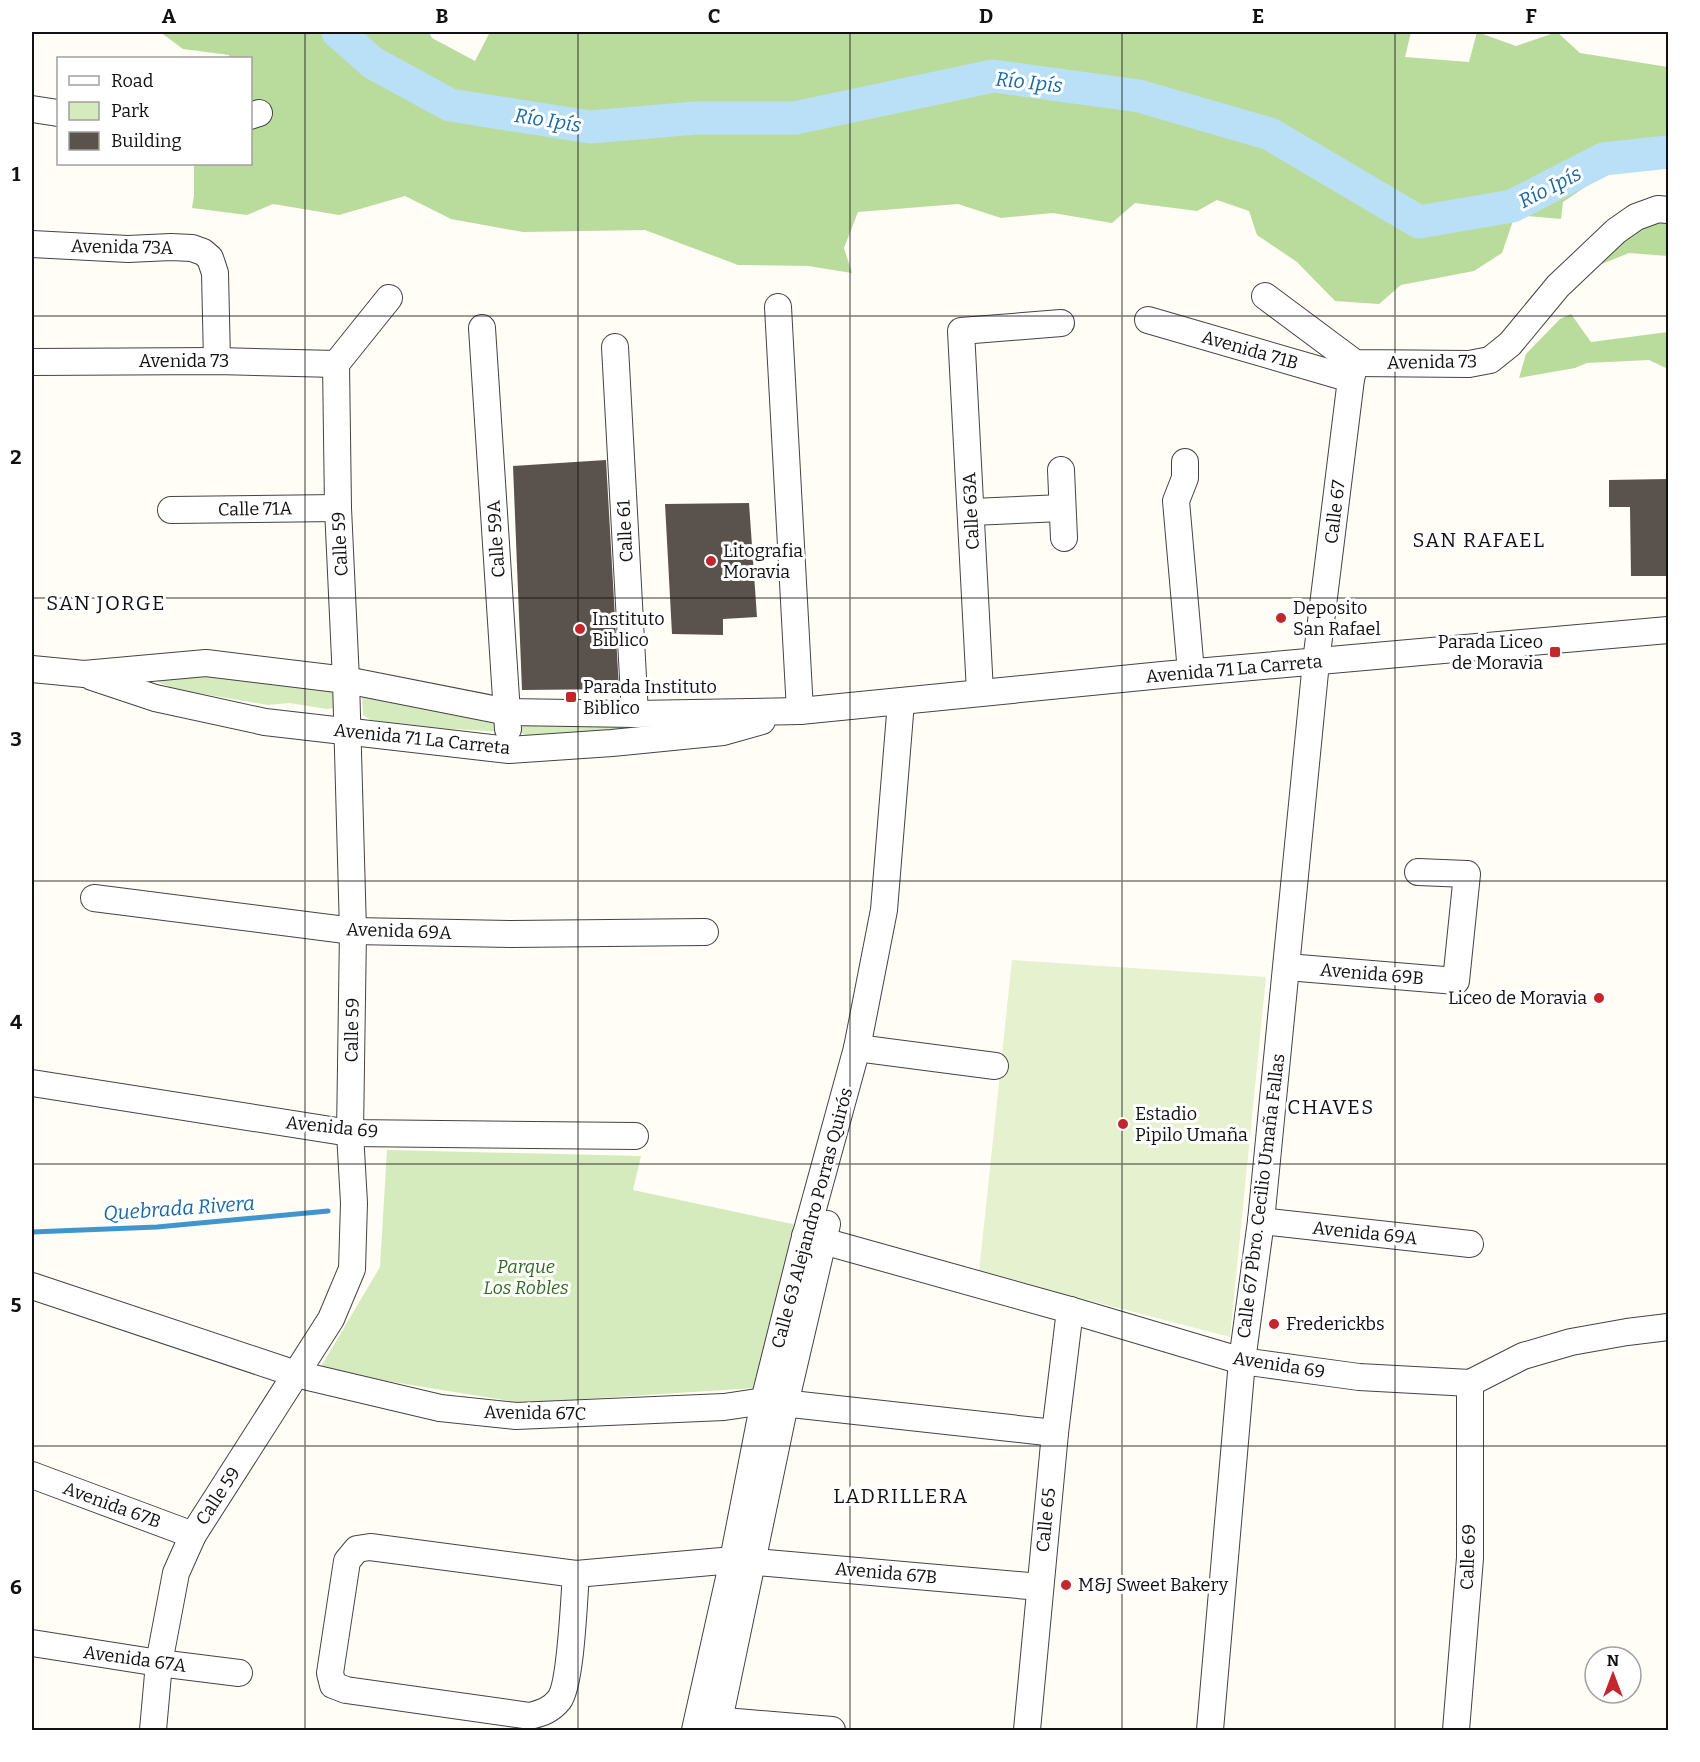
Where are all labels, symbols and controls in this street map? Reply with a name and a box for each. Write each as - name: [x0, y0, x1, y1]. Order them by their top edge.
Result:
- text: A: [162, 4, 177, 28]
- text: B: [436, 4, 449, 28]
- text: C: [708, 4, 720, 28]
- text: D: [979, 4, 993, 28]
- text: E: [1252, 4, 1264, 28]
- text: F: [1525, 4, 1537, 28]
- legend: [57, 57, 252, 165]
- water label: Río Ipís: [994, 67, 1064, 97]
- text: Road: [111, 70, 154, 92]
- text: Park: [111, 100, 150, 122]
- water label: Río Ipís: [513, 103, 583, 137]
- text: Building: [111, 130, 182, 152]
- water label: Río Ipís: [1515, 161, 1585, 213]
- text: 1: [12, 162, 21, 186]
- street label: Avenida 73A: [71, 235, 174, 259]
- street label: Avenida 71B: [1199, 326, 1301, 374]
- street label: Avenida 73: [139, 350, 229, 372]
- street label: Avenida 73: [1387, 350, 1477, 374]
- text: 2: [10, 445, 22, 469]
- street label: Calle 63A: [958, 471, 984, 550]
- street label: Calle 67: [1320, 479, 1350, 545]
- street label: Calle 71A: [218, 497, 292, 521]
- street label: Calle 61: [612, 498, 638, 563]
- street label: Calle 59A: [482, 499, 510, 578]
- street label: Calle 59: [327, 511, 353, 577]
- district label: SAN RAFAEL: [1412, 528, 1546, 552]
- place label: Litografia Moravia: [723, 540, 803, 583]
- marker: Litografia Moravia: [704, 554, 718, 568]
- district label: SAN JORGE: [46, 591, 166, 615]
- place label: Deposito San Rafael: [1293, 597, 1381, 640]
- place label: Instituto Biblico: [592, 608, 665, 651]
- marker: Deposito San Rafael: [1274, 611, 1288, 625]
- marker: Instituto Biblico: [573, 622, 587, 636]
- place label: Parada Liceo de Moravia: [1438, 631, 1543, 674]
- marker: Parada Liceo de Moravia: [1548, 645, 1562, 659]
- street label: Avenida 71 La Carreta: [1145, 650, 1323, 688]
- place label: Parada Instituto Biblico: [583, 676, 717, 719]
- marker: Parada Instituto Biblico: [564, 690, 578, 704]
- street label: Avenida 71 La Carreta: [333, 719, 511, 759]
- text: 3: [10, 727, 22, 751]
- street label: Avenida 69A: [346, 918, 452, 944]
- street label: Avenida 69B: [1319, 958, 1425, 990]
- place label: Liceo de Moravia: [1448, 987, 1587, 1009]
- marker: Liceo de Moravia: [1592, 991, 1606, 1005]
- street label: Calle 59: [340, 997, 364, 1063]
- text: 4: [10, 1010, 22, 1034]
- street label: Calle 67 Pbro. Cecilio Umaña Fallas: [1233, 1052, 1289, 1340]
- street label: Calle 63 Alejandro Porras Quirós: [767, 1085, 857, 1351]
- district label: CHAVES: [1287, 1095, 1375, 1119]
- place label: Estadio Pipilo Umaña: [1135, 1103, 1248, 1146]
- street label: Avenida 69: [285, 1111, 379, 1143]
- marker: Estadio Pipilo Umaña: [1116, 1117, 1130, 1131]
- water label: Quebrada Rivera: [102, 1191, 256, 1225]
- street label: Avenida 69A: [1311, 1217, 1419, 1249]
- park label: Parque Los Robles: [483, 1256, 569, 1299]
- text: 5: [11, 1293, 22, 1317]
- place label: Frederickbs: [1286, 1313, 1385, 1335]
- marker: Frederickbs: [1267, 1317, 1281, 1331]
- street label: Avenida 69: [1232, 1347, 1326, 1383]
- street label: Avenida 67C: [484, 1401, 586, 1425]
- street label: Calle 59: [191, 1463, 245, 1529]
- street label: Avenida 67B: [60, 1477, 164, 1533]
- district label: LADRILLERA: [833, 1484, 969, 1508]
- street label: Calle 65: [1032, 1487, 1060, 1553]
- street label: Calle 69: [1456, 1524, 1480, 1590]
- street label: Avenida 67B: [834, 1558, 938, 1588]
- place label: M&J Sweet Bakery: [1078, 1574, 1229, 1596]
- text: 6: [10, 1575, 22, 1599]
- marker: M&J Sweet Bakery: [1059, 1578, 1073, 1592]
- street label: Avenida 67A: [82, 1641, 188, 1677]
- north arrow: [1583, 1645, 1643, 1705]
- text: N: [1607, 1651, 1619, 1670]

